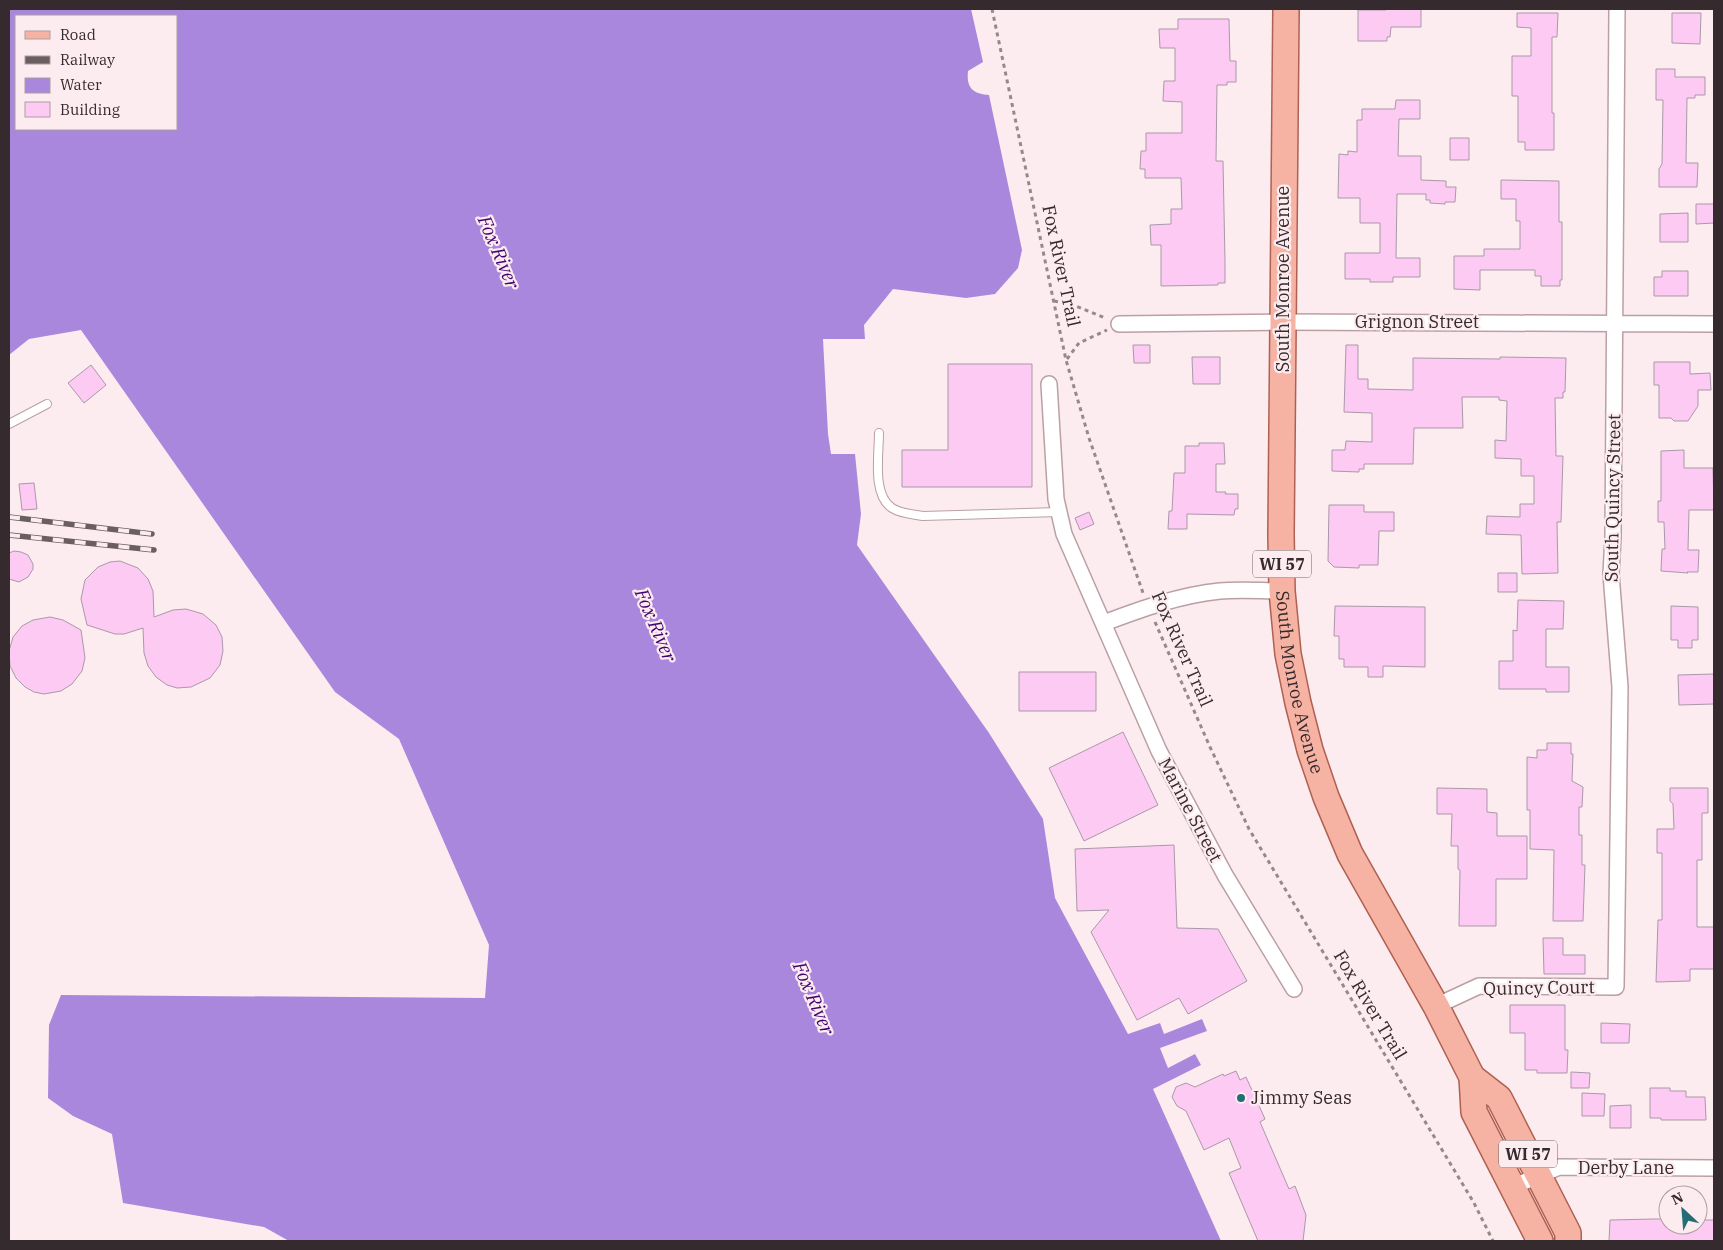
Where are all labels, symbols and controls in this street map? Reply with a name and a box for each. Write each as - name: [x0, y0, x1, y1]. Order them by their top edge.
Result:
- legend: [15, 15, 178, 130]
- text: Road: [60, 25, 96, 44]
- text: Railway: [60, 50, 115, 69]
- text: Water: [60, 75, 102, 94]
- text: Building: [60, 100, 120, 119]
- street label: South Monroe Avenue: [1271, 186, 1294, 372]
- street label: Fox River Trail: [1037, 203, 1086, 329]
- water label: Fox River: [473, 211, 525, 293]
- street label: Grignon Street: [1355, 310, 1479, 333]
- street label: South Quincy Street: [1600, 414, 1625, 582]
- road number: WI 57: [1253, 550, 1311, 578]
- water label: Fox River: [630, 584, 682, 666]
- street label: Fox River Trail: [1147, 587, 1218, 710]
- street label: South Monroe Avenue: [1271, 590, 1329, 777]
- street label: Marine Street: [1153, 754, 1228, 866]
- street label: Fox River Trail: [1329, 946, 1412, 1064]
- water label: Fox River: [788, 957, 840, 1039]
- street label: Quincy Court: [1483, 975, 1595, 1000]
- place label: Jimmy Seas: [1251, 1086, 1352, 1109]
- marker: Jimmy Seas: [1235, 1092, 1247, 1104]
- road number: WI 57: [1499, 1140, 1557, 1168]
- street label: Derby Lane: [1578, 1156, 1674, 1179]
- north arrow: [1658, 1185, 1708, 1235]
- text: N: [1668, 1188, 1686, 1209]

